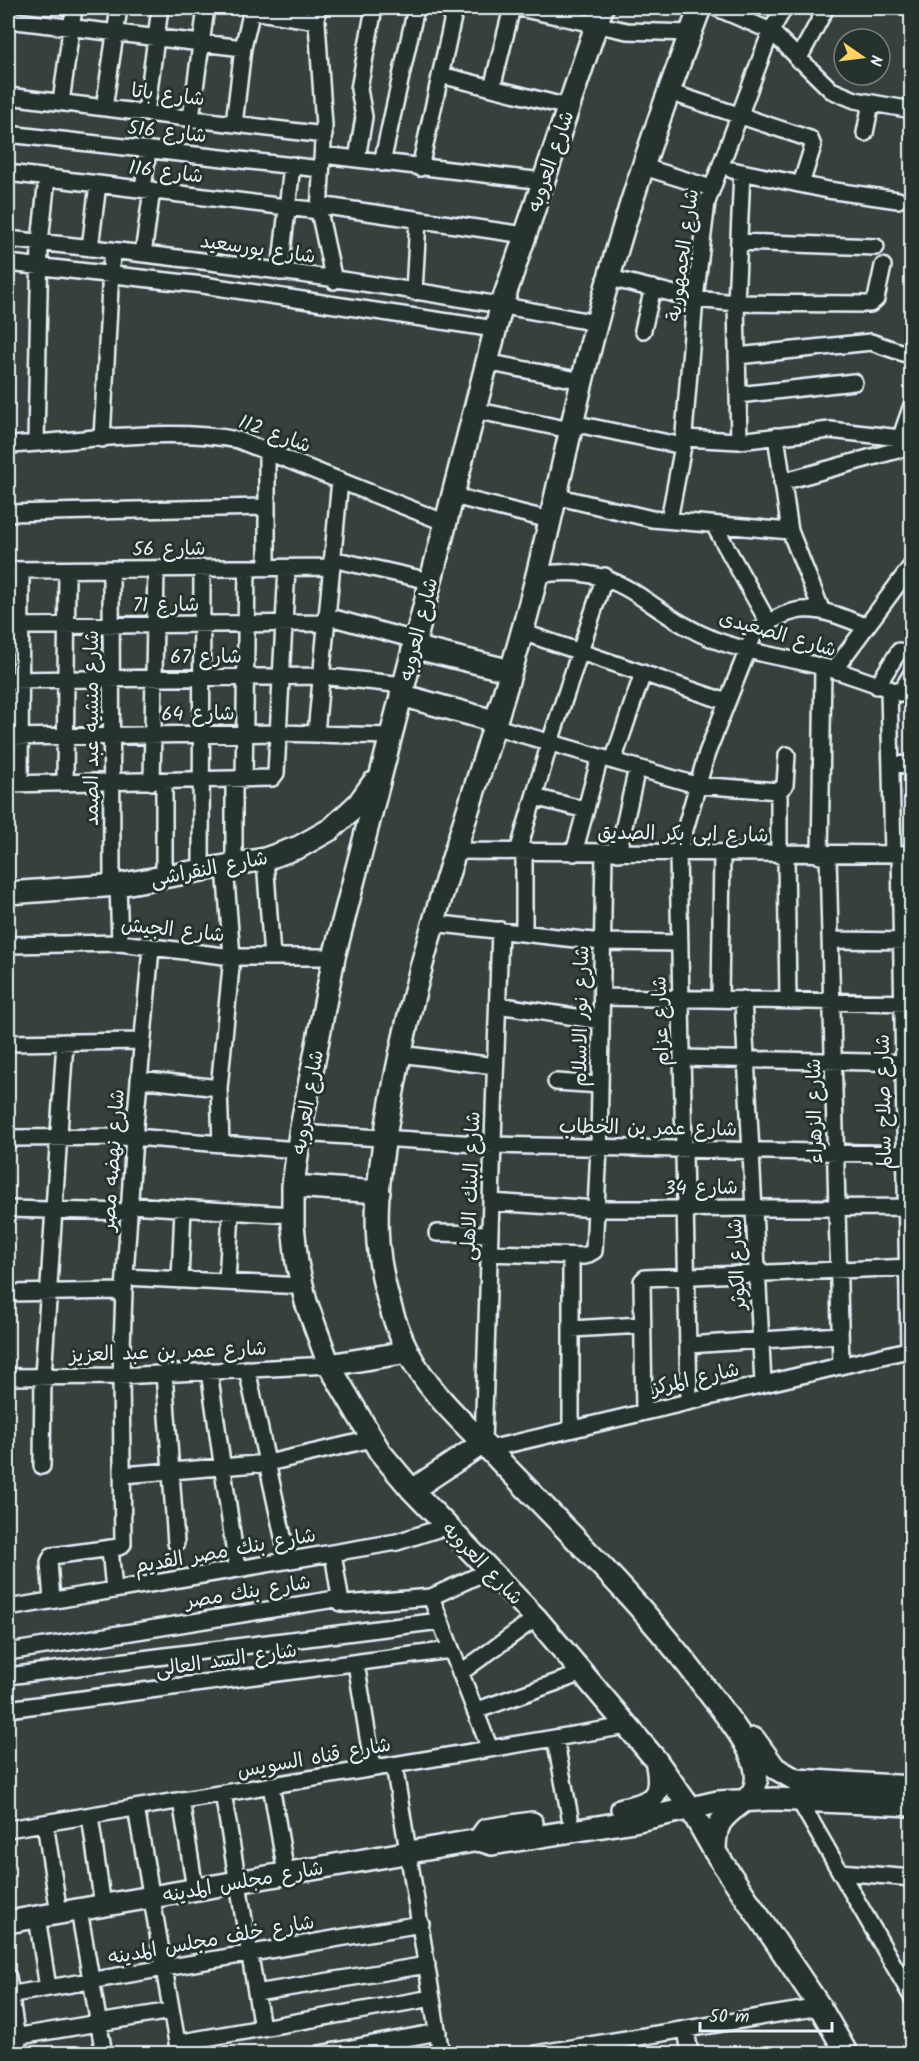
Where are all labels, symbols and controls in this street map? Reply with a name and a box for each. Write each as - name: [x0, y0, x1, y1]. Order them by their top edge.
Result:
- north arrow: [832, 27, 892, 87]
- text: N: [862, 52, 888, 68]
- street label: شارع باتا: [129, 76, 206, 116]
- street label: شارع العروبه: [520, 106, 584, 217]
- street label: شارع 516: [126, 113, 208, 153]
- street label: شارع 116: [127, 153, 205, 193]
- street label: شارع الجمهورية: [659, 187, 709, 324]
- street label: شارع بورسعيد: [198, 226, 317, 274]
- street label: شارع 112: [233, 407, 315, 463]
- street label: شارع 56: [132, 533, 206, 567]
- street label: شارع العروبه: [392, 574, 448, 685]
- street label: شارع 71: [132, 589, 200, 623]
- street label: شارع الصعيدى: [715, 603, 840, 667]
- street label: شارع منشيه عبد الصمد: [77, 630, 109, 826]
- street label: شارع 67: [170, 641, 242, 675]
- street label: شارع 64: [161, 698, 235, 732]
- street label: شارع ابى بكر الصديق: [597, 818, 769, 852]
- street label: شارع النقراشى: [148, 843, 271, 897]
- street label: شارع الجيش: [119, 910, 226, 952]
- street label: شارع نور الاسلام: [565, 945, 599, 1087]
- street label: شارع عزام: [644, 975, 680, 1066]
- street label: شارع صلاح سالم: [868, 1034, 902, 1170]
- street label: شارع العروبه: [284, 1048, 334, 1157]
- street label: شارع الزهراء: [799, 1058, 833, 1164]
- street label: شارع نهضه مصر: [93, 1088, 135, 1234]
- street label: شارع البنك الاهلى: [453, 1111, 491, 1261]
- street label: شارع عمر بن الخطاب: [559, 1111, 737, 1147]
- street label: شارع 34: [664, 1172, 738, 1206]
- street label: شارع الكوثر: [720, 1218, 756, 1312]
- street label: شارع عمر بن عبد العزيز: [67, 1334, 267, 1373]
- street label: شارع المركز: [646, 1354, 743, 1406]
- street label: شارع العروبه: [433, 1515, 530, 1614]
- street label: شارع بنك مصر القديم: [132, 1520, 319, 1584]
- street label: شارع بنك مصر: [181, 1567, 313, 1619]
- street label: شارع السد العالى: [154, 1635, 299, 1687]
- street label: شارع قناه السويس: [235, 1730, 394, 1788]
- street label: شارع مجلس المدينه: [160, 1853, 326, 1913]
- street label: شارع خلف مجلس المدينه: [106, 1907, 317, 1975]
- scale bar: [700, 1995, 832, 2033]
- text: 50 m: [709, 2003, 749, 2032]

